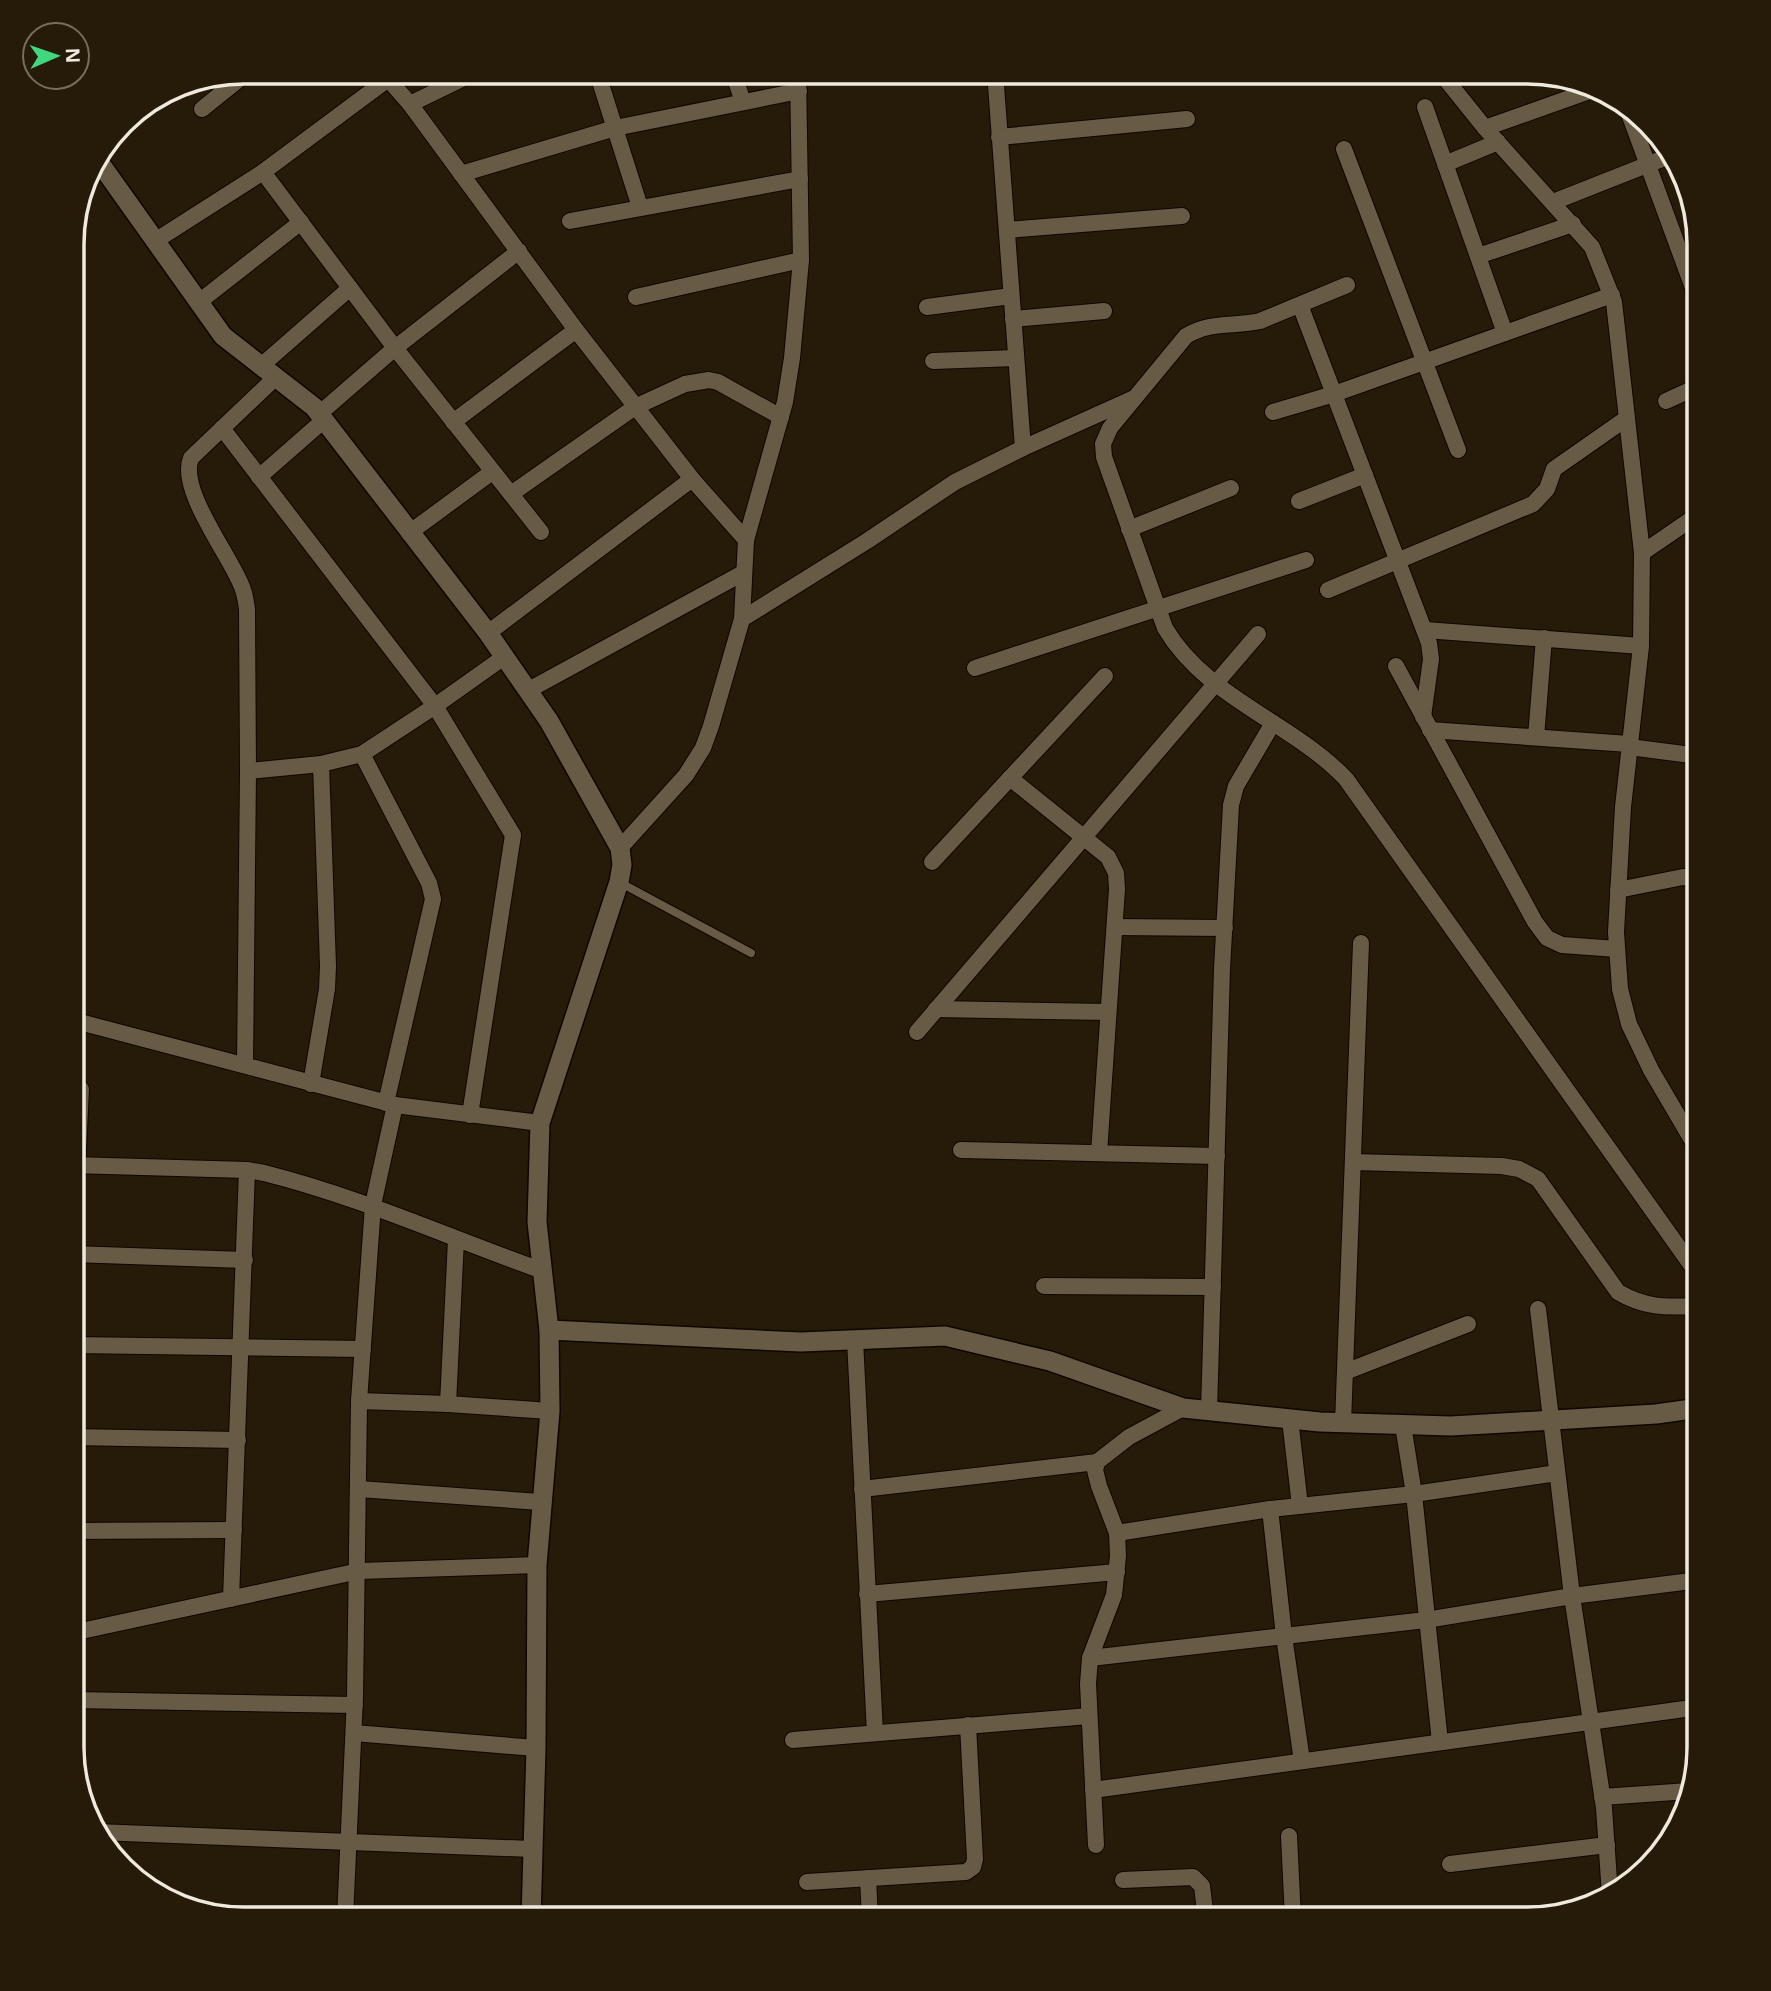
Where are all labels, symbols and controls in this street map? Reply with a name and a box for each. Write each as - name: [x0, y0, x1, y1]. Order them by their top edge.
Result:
- north arrow: [21, 21, 91, 91]
- text: N: [60, 47, 86, 64]

